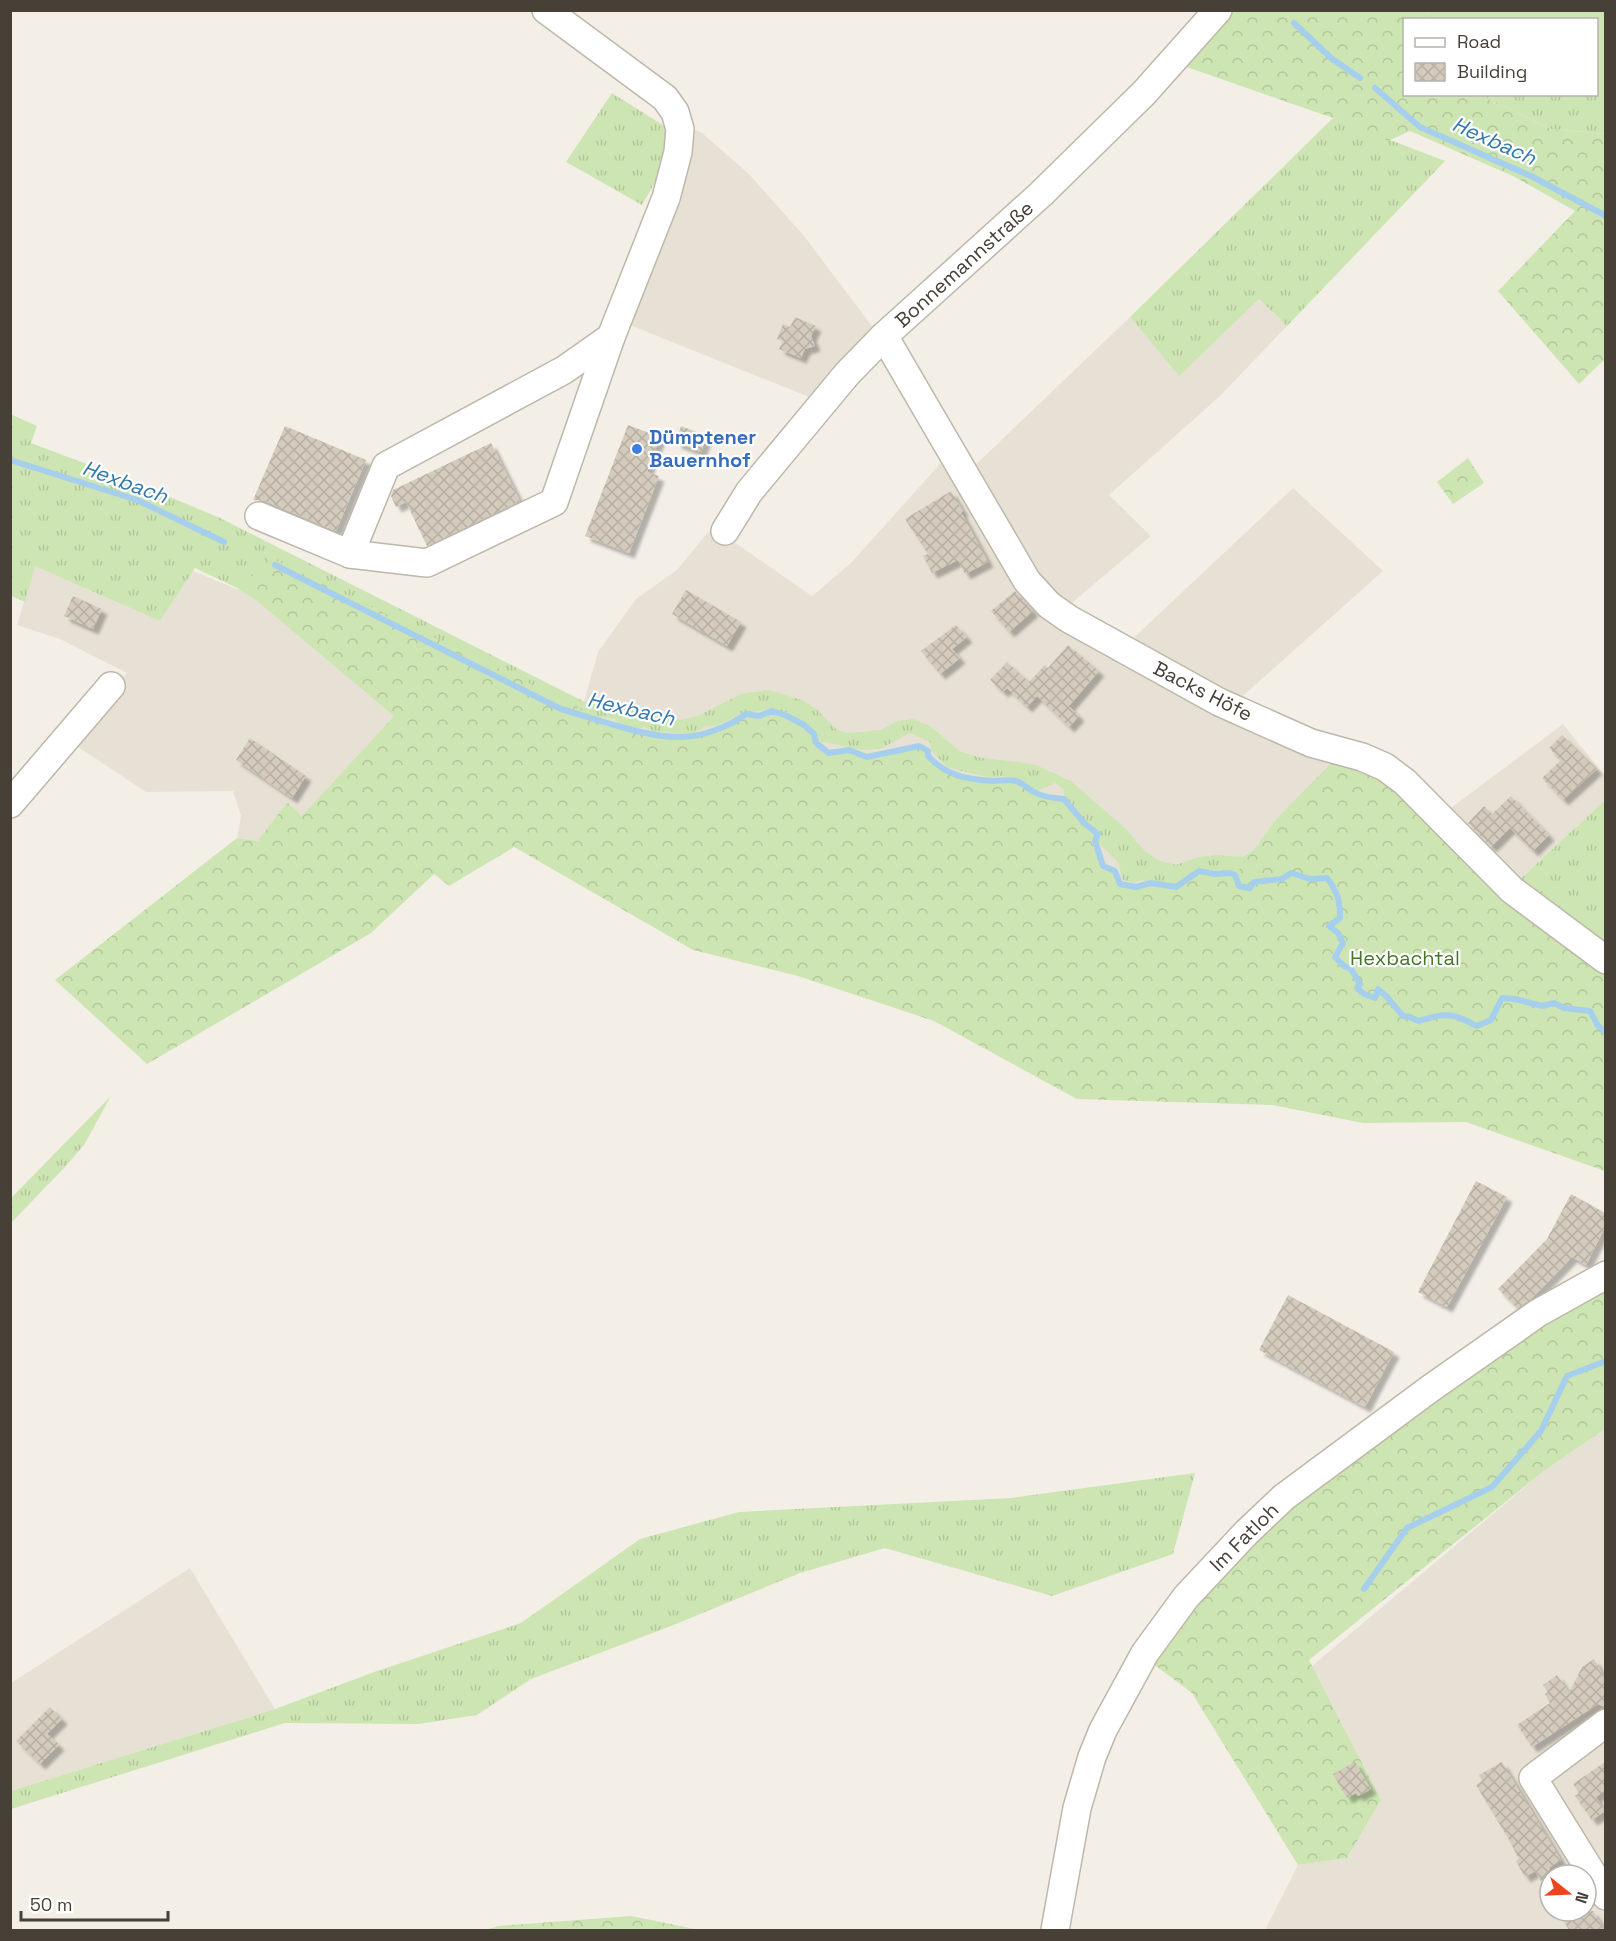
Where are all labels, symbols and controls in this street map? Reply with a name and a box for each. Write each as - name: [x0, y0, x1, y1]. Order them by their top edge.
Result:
- legend: [1403, 18, 1598, 96]
- text: Road: [1457, 30, 1501, 53]
- text: Building: [1457, 60, 1527, 83]
- water label: Hexbach: [1448, 110, 1541, 171]
- street label: Bonnemannstraße: [889, 195, 1039, 333]
- place label: Dümptener Bauernhof: [649, 424, 756, 473]
- marker: Dümptener Bauernhof: [630, 442, 644, 456]
- water label: Hexbach: [79, 454, 173, 510]
- street label: Backs Höfe: [1149, 655, 1257, 727]
- water label: Hexbach: [585, 685, 678, 732]
- park label: Hexbachtal: [1350, 945, 1460, 971]
- street label: Im Fatloh: [1204, 1497, 1284, 1577]
- north arrow: [1538, 1863, 1598, 1923]
- scale bar: [21, 1884, 168, 1922]
- text: N: [1570, 1889, 1593, 1906]
- text: 50 m: [30, 1893, 72, 1916]

